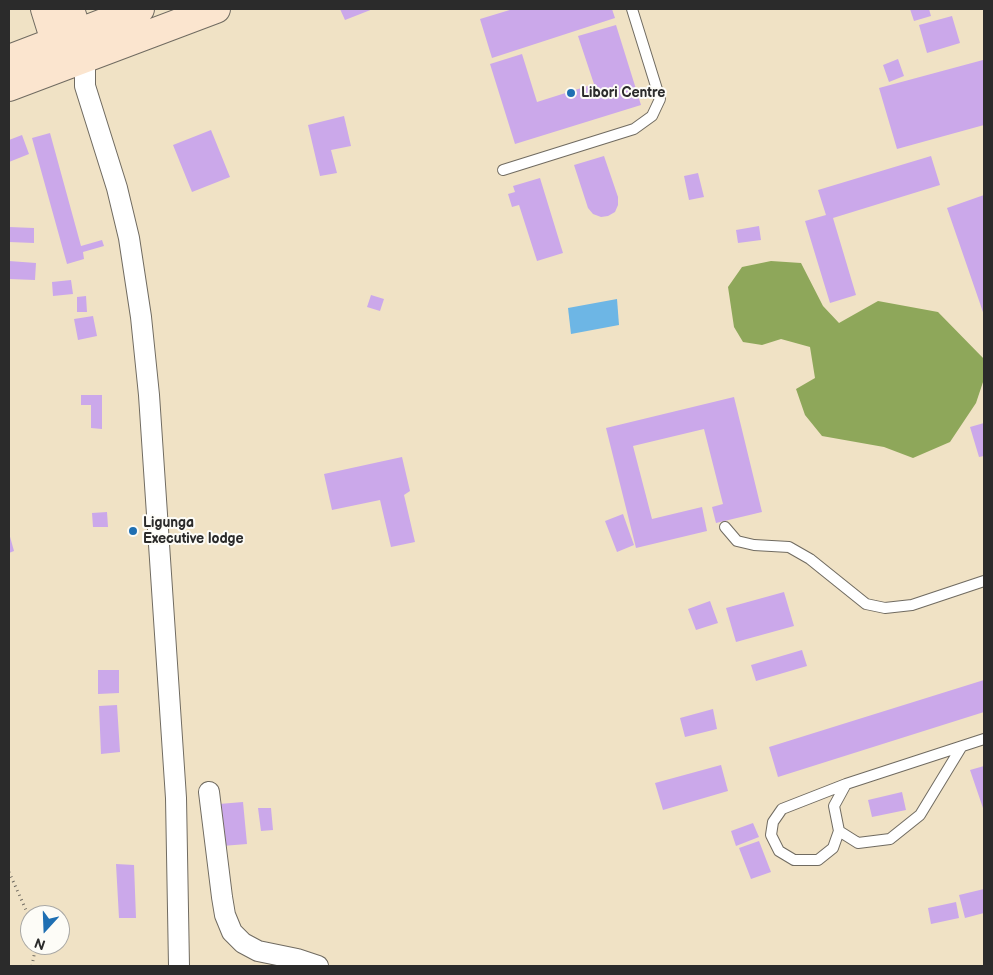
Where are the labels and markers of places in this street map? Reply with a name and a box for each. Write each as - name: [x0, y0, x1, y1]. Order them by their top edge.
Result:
- place label: Libori Centre: [581, 85, 665, 101]
- marker: Libori Centre: [565, 87, 577, 99]
- place label: Ligunga Executive lodge: [143, 515, 244, 548]
- marker: Ligunga Executive lodge: [127, 525, 139, 537]

